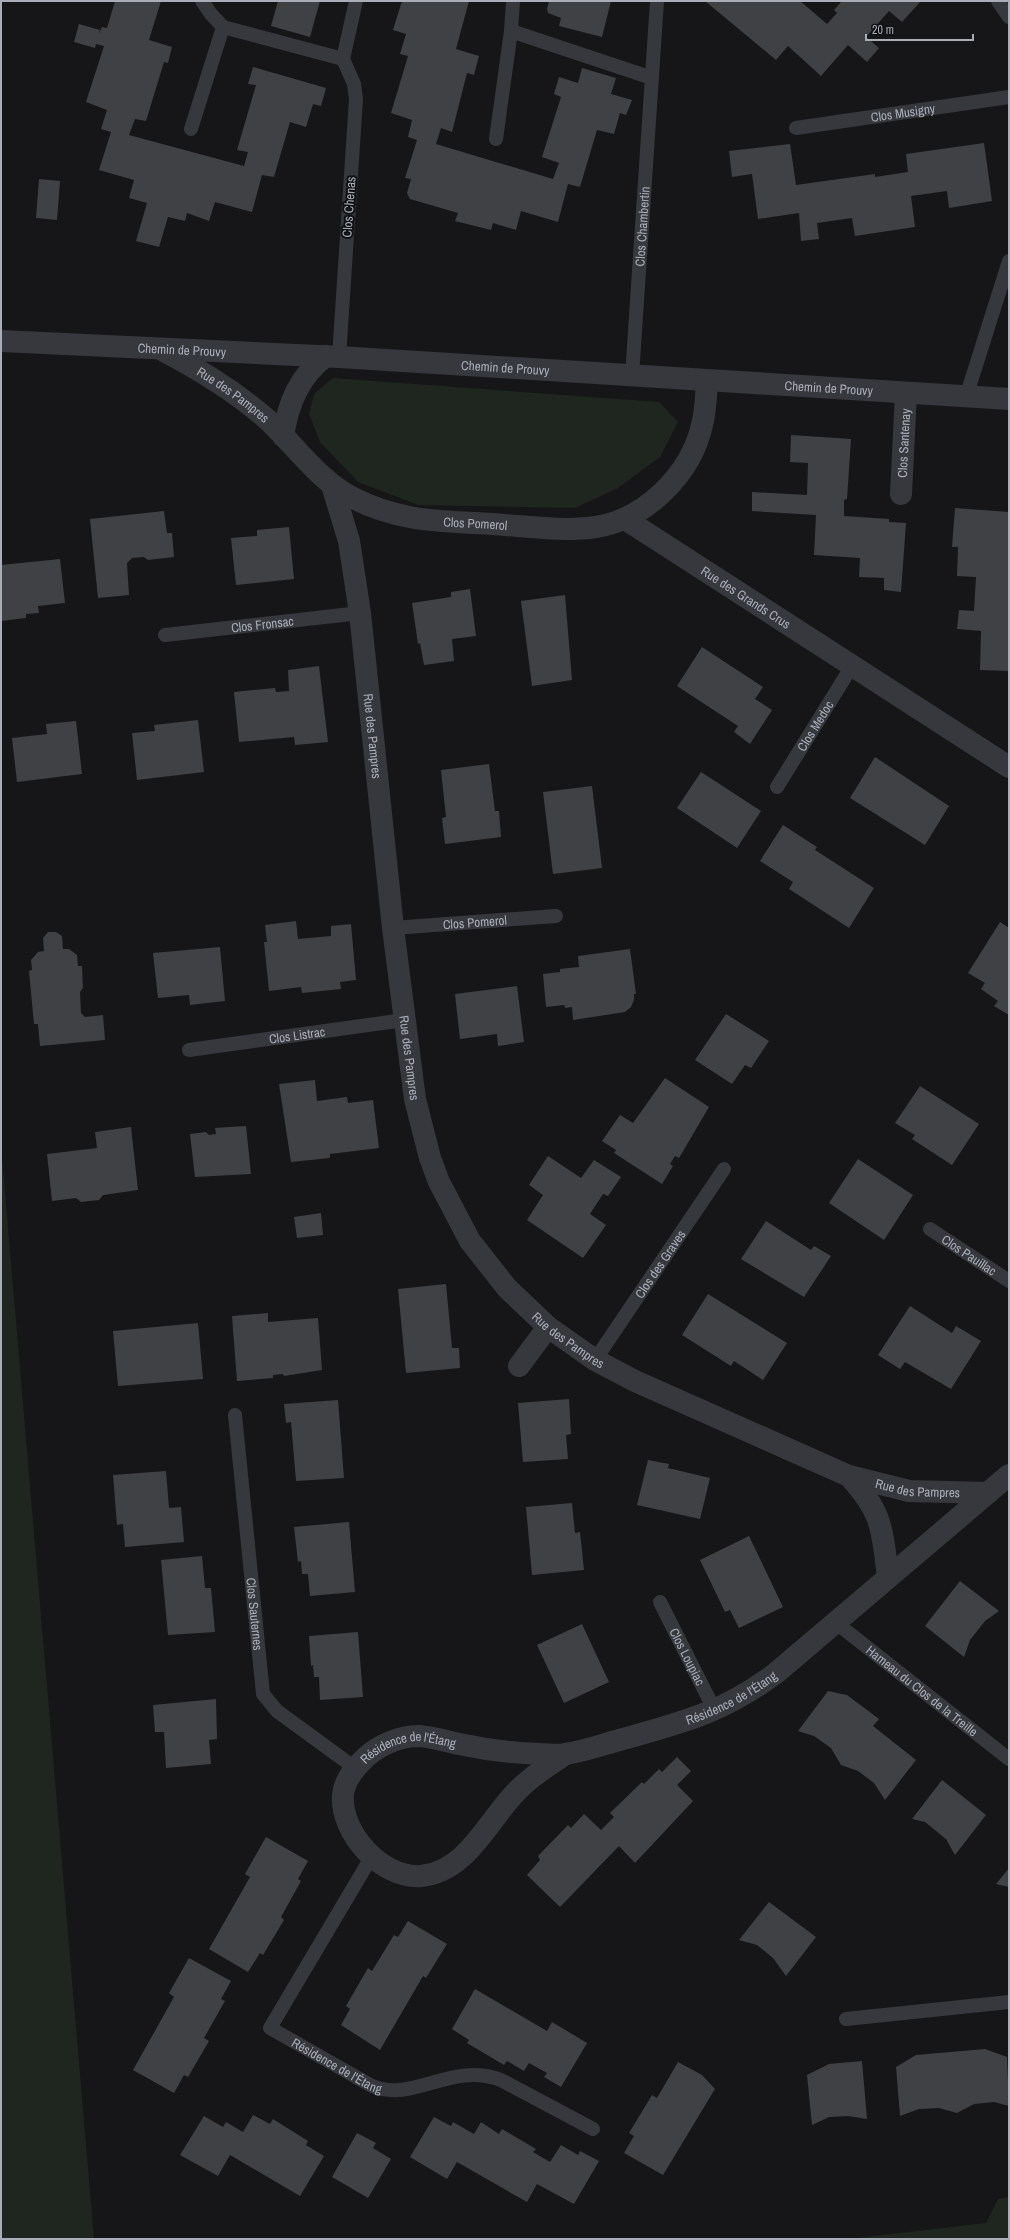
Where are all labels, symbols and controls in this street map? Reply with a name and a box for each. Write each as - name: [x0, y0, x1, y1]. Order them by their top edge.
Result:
- scale bar: [866, 16, 973, 42]
- text: 20 m: [872, 22, 894, 38]
- street label: Clos Musigny: [870, 99, 937, 126]
- street label: Clos Chenas: [338, 176, 360, 238]
- street label: Clos Chambertin: [631, 186, 653, 267]
- street label: Chemin de Prouvy: [137, 339, 227, 360]
- street label: Chemin de Prouvy: [461, 356, 551, 379]
- street label: Rue des Pampres: [194, 363, 273, 426]
- street label: Chemin de Prouvy: [784, 376, 874, 399]
- street label: Clos Santenay: [893, 407, 914, 478]
- street label: Clos Pomerol: [443, 513, 508, 534]
- street label: Rue des Grands Crus: [698, 562, 794, 632]
- street label: Clos Fronsac: [230, 612, 295, 636]
- street label: Rue des Pampres: [360, 693, 386, 779]
- street label: Clos Medoc: [793, 697, 837, 754]
- street label: Clos Pomerol: [442, 911, 507, 933]
- street label: Rue des Pampres: [396, 1014, 424, 1101]
- street label: Clos Listrac: [268, 1023, 326, 1047]
- street label: Clos des Graves: [631, 1226, 689, 1301]
- street label: Clos Pauillac: [939, 1231, 1000, 1279]
- street label: Rue des Pampres: [529, 1308, 607, 1372]
- street label: Rue des Pampres: [874, 1474, 960, 1501]
- street label: Clos Sauternes: [243, 1577, 267, 1651]
- street label: Clos Loupiac: [666, 1625, 709, 1688]
- street label: Hameau du Clos de la Treille: [863, 1641, 982, 1740]
- street label: Résidence de l'Étang: [683, 1667, 780, 1728]
- street label: Résidence de l'Étang: [356, 1727, 458, 1767]
- street label: Résidence de l'Étang: [289, 2034, 384, 2097]

